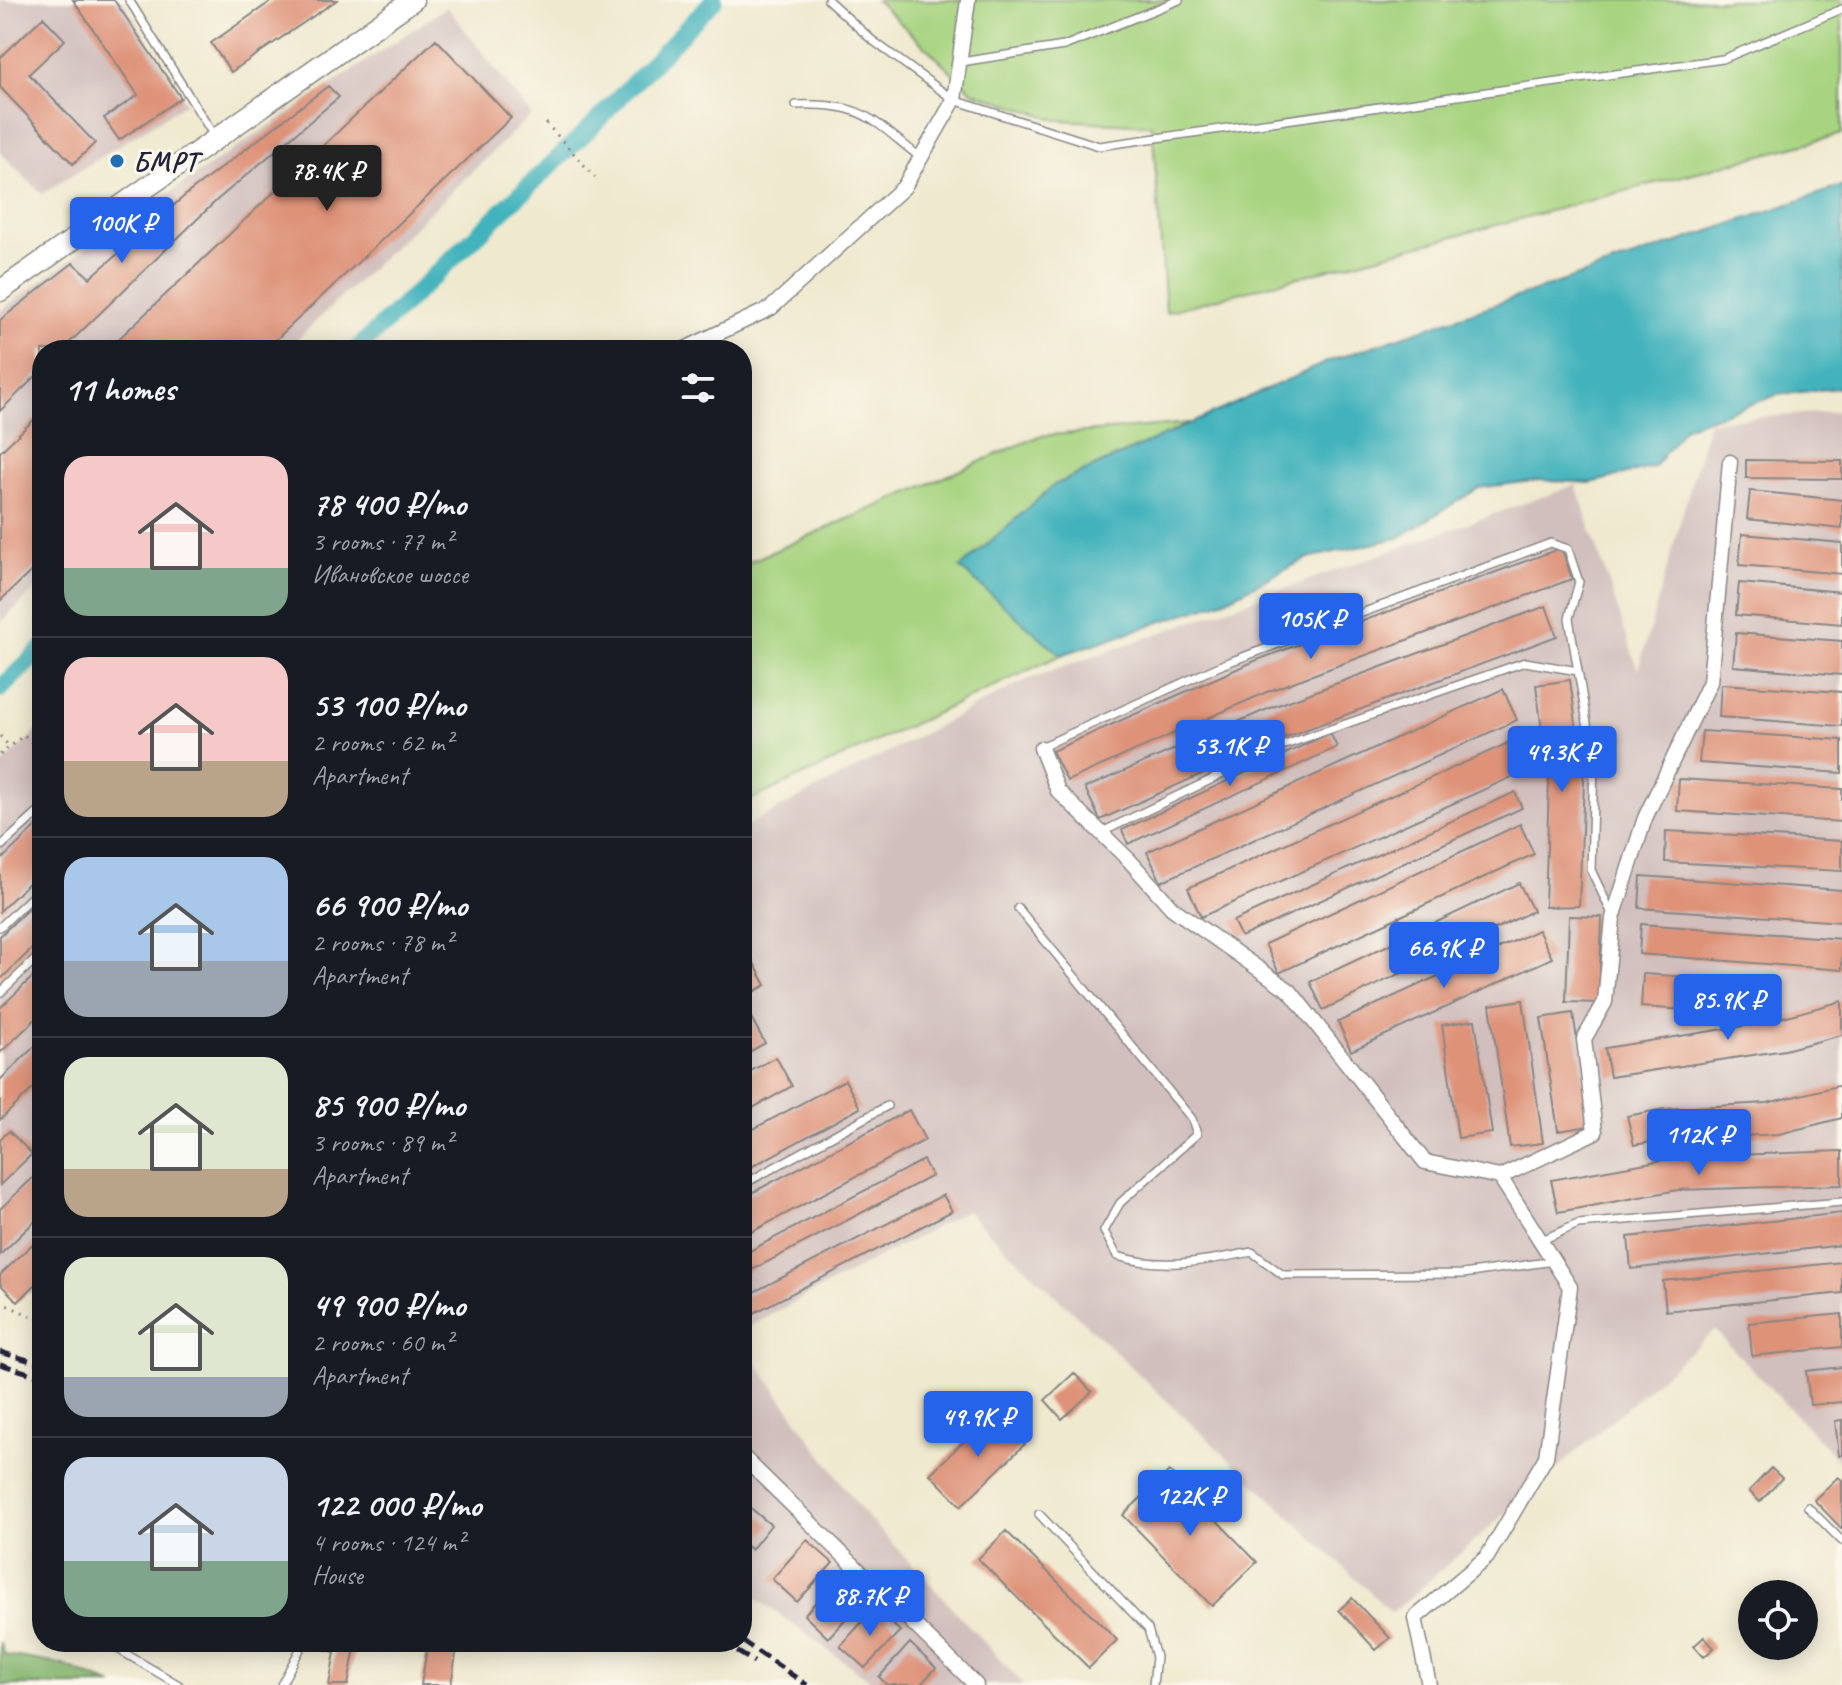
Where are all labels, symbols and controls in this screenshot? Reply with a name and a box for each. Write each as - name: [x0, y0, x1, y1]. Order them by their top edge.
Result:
- place label: БМРТ: [133, 144, 204, 179]
- pin: 78.4K ₽: [253, 145, 401, 213]
- marker: БМРТ: [108, 152, 126, 170]
- text: 78.4K ₽: [290, 154, 364, 187]
- pin: 100K ₽: [57, 197, 187, 265]
- text: 100K ₽: [88, 206, 156, 239]
- icon: filters: [676, 366, 720, 410]
- text: 11 homes: [64, 367, 175, 410]
- text: 78 400 ₽/mo: [312, 482, 466, 525]
- icon: home: [128, 488, 224, 584]
- text: 3 rooms · 77 m²: [312, 525, 453, 558]
- text: Ивановское шоссе: [312, 558, 468, 591]
- pin: 105K ₽: [1246, 593, 1376, 661]
- text: 105K ₽: [1277, 602, 1345, 635]
- text: 53 100 ₽/mo: [312, 683, 466, 726]
- icon: home: [128, 689, 224, 785]
- pin: 53.1K ₽: [1156, 720, 1304, 788]
- text: 2 rooms · 62 m²: [312, 726, 453, 759]
- pin: 49.3K ₽: [1488, 726, 1636, 794]
- text: 53.1K ₽: [1194, 729, 1266, 762]
- text: 49.3K ₽: [1526, 735, 1598, 768]
- text: Apartment: [312, 759, 408, 792]
- text: 66 900 ₽/mo: [312, 883, 467, 926]
- icon: home: [128, 889, 224, 985]
- pin: 66.9K ₽: [1370, 922, 1518, 990]
- text: 2 rooms · 78 m²: [312, 926, 453, 959]
- text: 66.9K ₽: [1407, 931, 1481, 964]
- text: Apartment: [312, 959, 408, 992]
- pin: 85.9K ₽: [1654, 974, 1802, 1042]
- text: 85.9K ₽: [1692, 983, 1764, 1016]
- text: 85 900 ₽/mo: [312, 1083, 465, 1126]
- icon: home: [128, 1089, 224, 1185]
- pin: 112K ₽: [1634, 1109, 1764, 1177]
- text: 112K ₽: [1665, 1118, 1733, 1151]
- text: 3 rooms · 89 m²: [312, 1126, 453, 1159]
- text: Apartment: [312, 1159, 408, 1192]
- text: 49 900 ₽/mo: [312, 1283, 465, 1326]
- icon: home: [128, 1289, 224, 1385]
- text: 2 rooms · 60 m²: [312, 1326, 453, 1359]
- text: Apartment: [312, 1359, 408, 1392]
- pin: 49.9K ₽: [904, 1391, 1052, 1459]
- text: 49.9K ₽: [942, 1400, 1014, 1433]
- pin: 122K ₽: [1125, 1470, 1255, 1538]
- text: 122K ₽: [1156, 1479, 1224, 1512]
- text: 122 000 ₽/mo: [312, 1483, 481, 1526]
- icon: home: [128, 1489, 224, 1585]
- text: 4 rooms · 124 m²: [312, 1526, 464, 1559]
- text: House: [312, 1559, 363, 1592]
- pin: 88.7K ₽: [796, 1570, 944, 1638]
- text: 88.7K ₽: [833, 1579, 907, 1612]
- map controls: [1738, 1580, 1818, 1660]
- button: locate: [1738, 1580, 1818, 1660]

